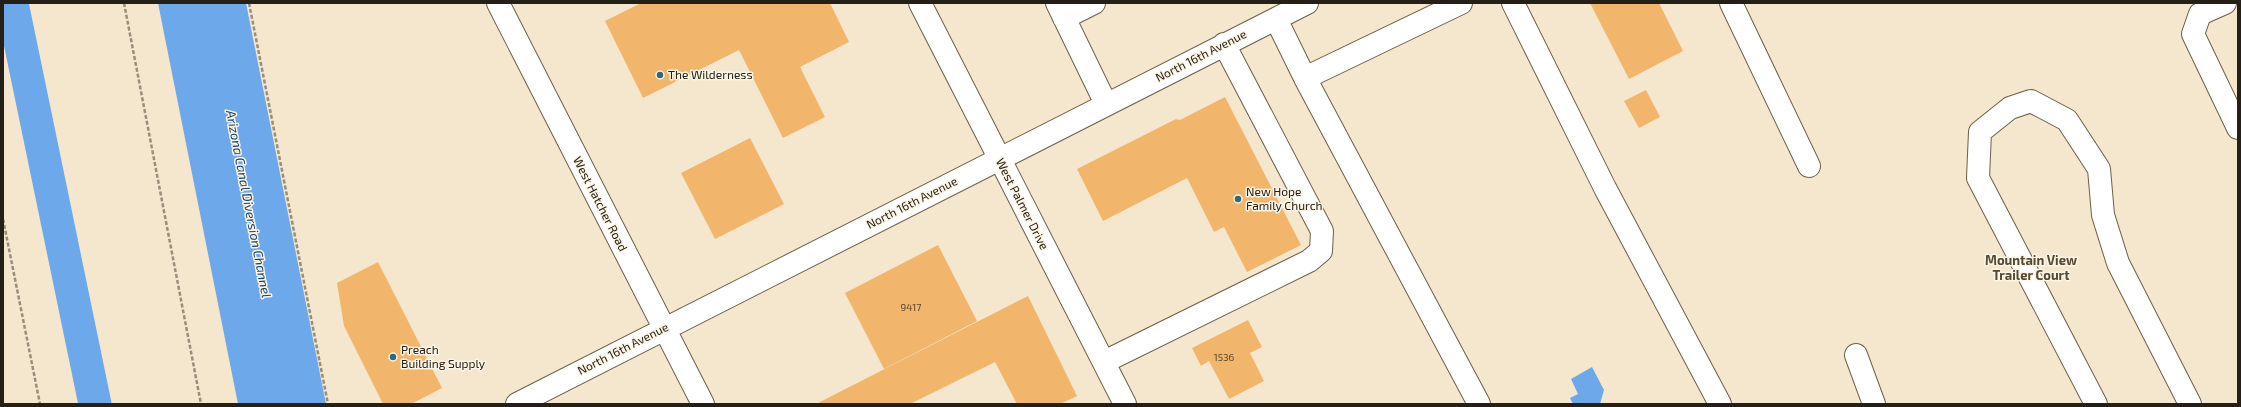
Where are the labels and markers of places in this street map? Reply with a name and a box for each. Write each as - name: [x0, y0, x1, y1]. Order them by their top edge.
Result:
- place label: The Wilderness: [668, 67, 753, 81]
- marker: The Wilderness: [655, 70, 665, 80]
- place label: New Hope Family Church: [1246, 184, 1323, 212]
- marker: New Hope Family Church: [1233, 194, 1243, 204]
- place label: Preach Building Supply: [401, 342, 486, 370]
- marker: Preach Building Supply: [388, 352, 398, 362]

